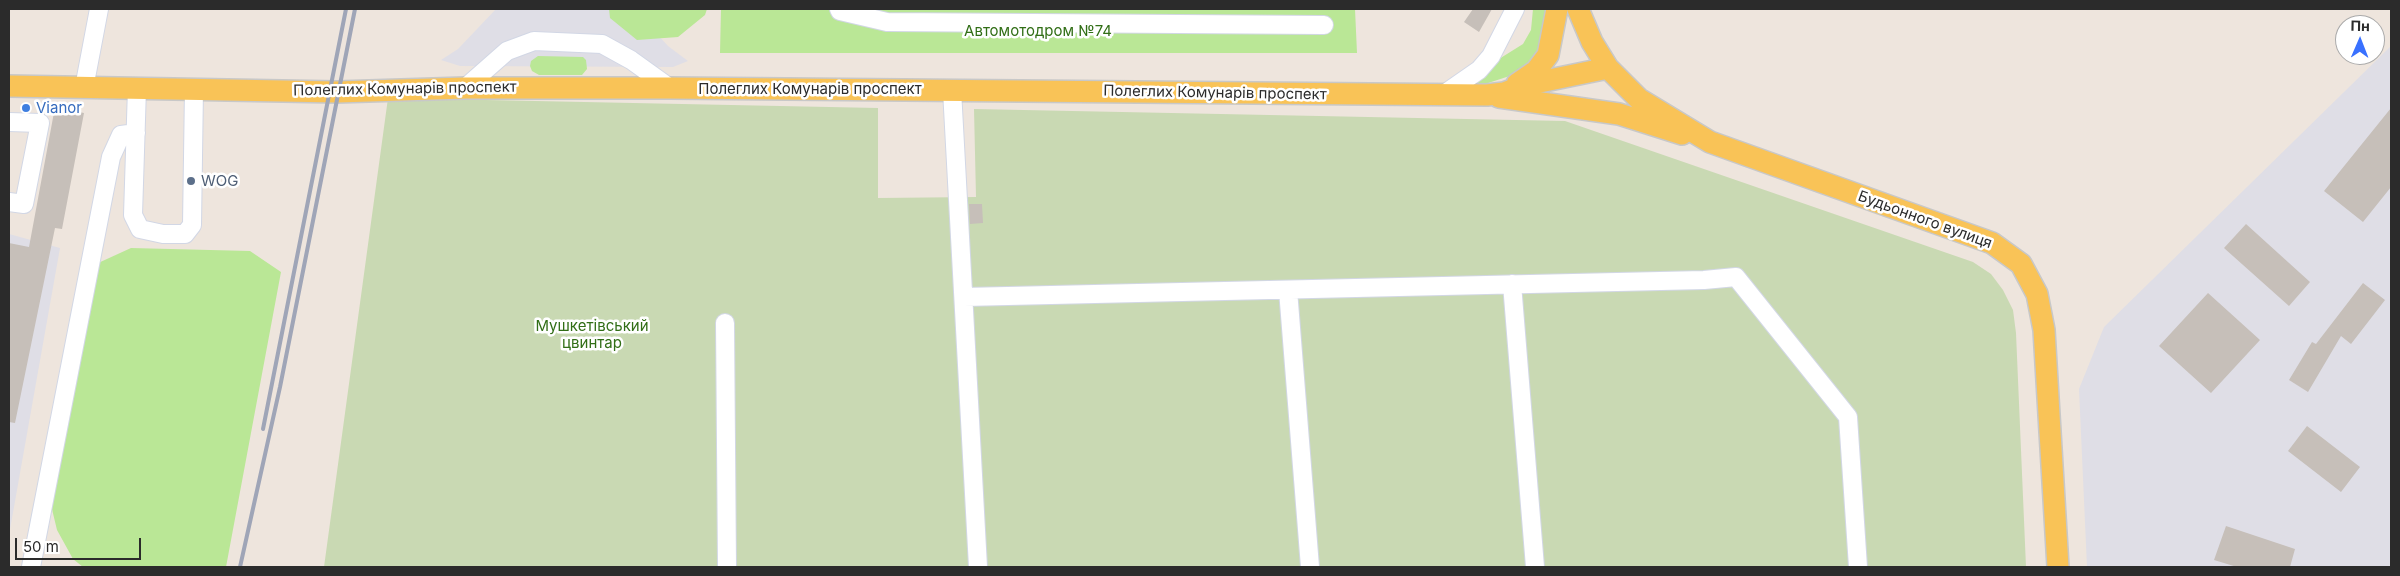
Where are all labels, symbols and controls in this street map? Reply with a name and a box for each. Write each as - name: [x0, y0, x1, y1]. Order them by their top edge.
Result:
- north arrow: [2335, 15, 2385, 65]
- text: Пн: [2351, 17, 2370, 34]
- park label: Автомотодром №74: [964, 22, 1112, 40]
- street label: Полеглих Комунарів проспект: [293, 78, 517, 100]
- street label: Полеглих Комунарів проспект: [698, 80, 922, 98]
- street label: Полеглих Комунарів проспект: [1103, 82, 1327, 104]
- place label: Vianor: [36, 99, 82, 117]
- marker: Vianor: [20, 102, 32, 114]
- place label: WOG: [201, 172, 238, 190]
- marker: WOG: [185, 175, 197, 187]
- street label: Будьонного вулиця: [1855, 187, 1995, 253]
- park label: Мушкетівський цвинтар: [535, 317, 649, 352]
- scale bar: [18, 528, 144, 560]
- text: 50 m: [23, 537, 59, 556]

